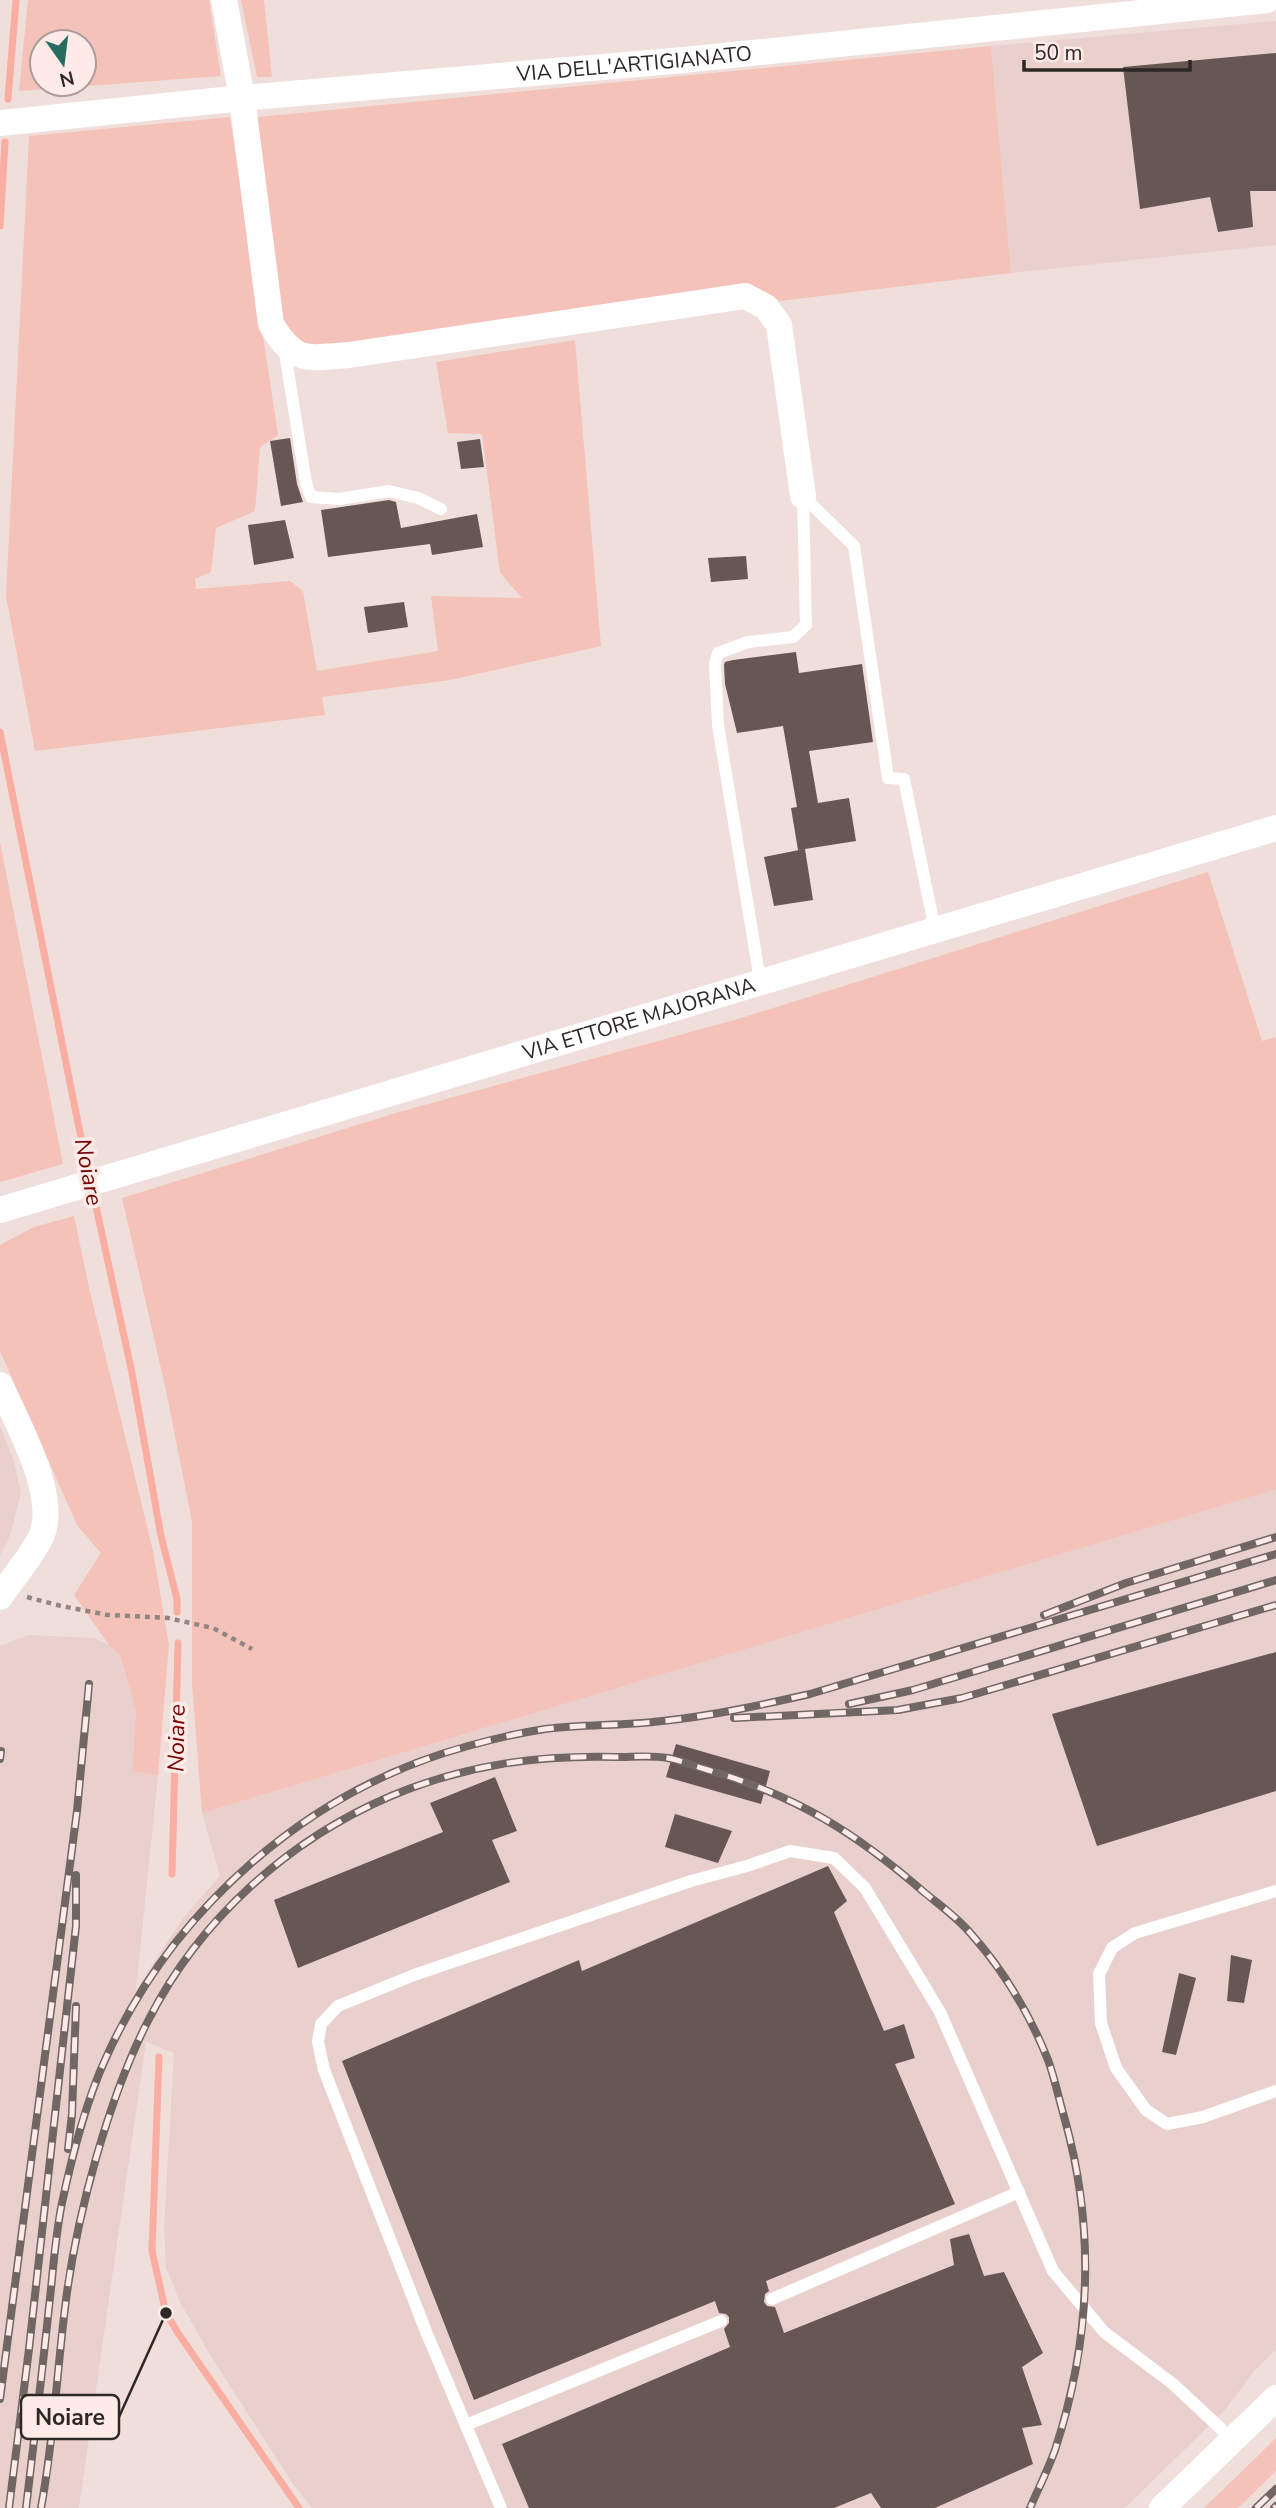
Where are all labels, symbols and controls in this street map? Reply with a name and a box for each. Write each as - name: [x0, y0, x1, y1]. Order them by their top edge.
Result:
- north arrow: [28, 28, 98, 98]
- scale bar: [1024, 28, 1190, 72]
- street label: VIA DELL'ARTIGIANATO: [515, 39, 753, 88]
- text: 50 m: [1034, 39, 1083, 67]
- text: N: [57, 64, 77, 93]
- street label: VIA ETTORE MAJORANA: [518, 971, 759, 1067]
- water label: Noiare: [67, 1136, 110, 1208]
- water label: Noiare: [160, 1704, 193, 1772]
- callout: Noiare: [21, 2395, 119, 2439]
- text: Noiare: [35, 2402, 105, 2433]

